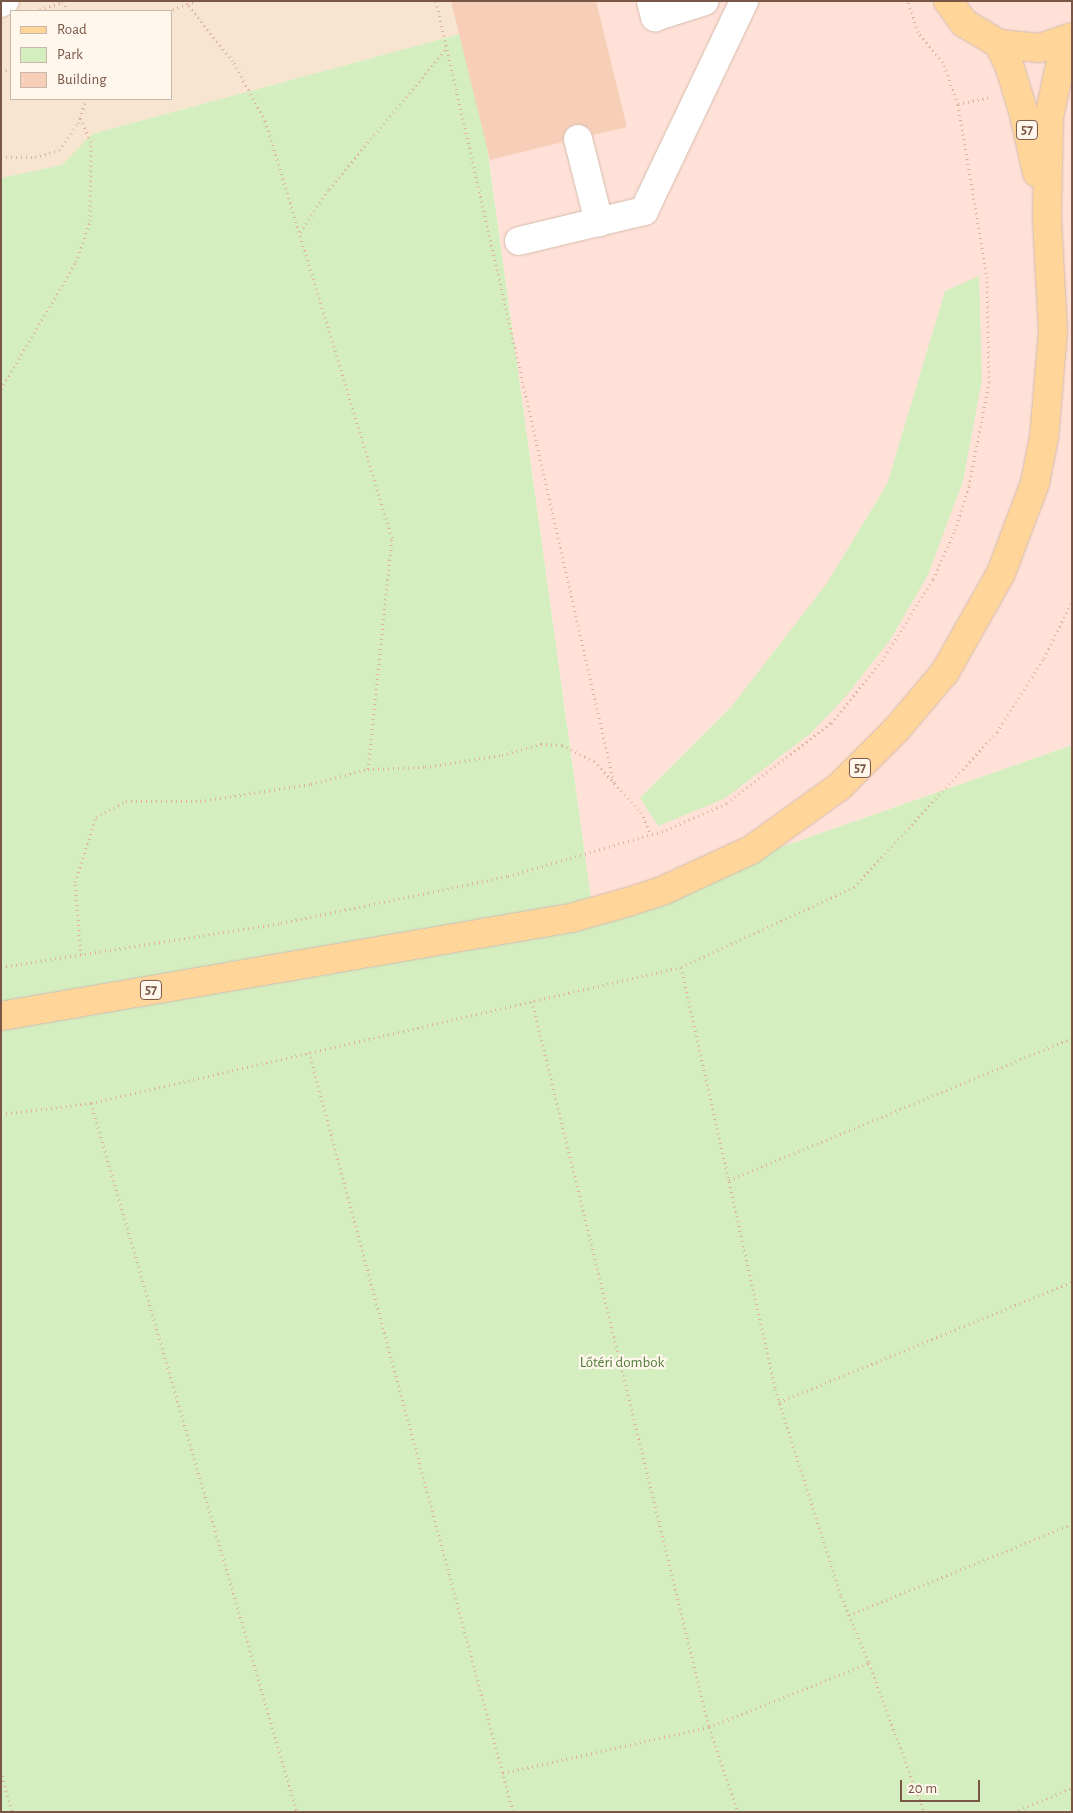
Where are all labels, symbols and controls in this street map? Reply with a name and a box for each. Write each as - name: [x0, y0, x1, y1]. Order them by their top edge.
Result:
- legend: [10, 10, 172, 100]
- text: Road: [57, 22, 87, 37]
- text: Park: [57, 47, 83, 62]
- text: Building: [57, 72, 107, 87]
- road number: 57: [1016, 118, 1038, 142]
- road number: 57: [849, 756, 871, 780]
- road number: 57: [140, 978, 162, 1002]
- park label: Lőtéri dombok: [580, 1354, 664, 1372]
- scale bar: [903, 1770, 983, 1802]
- text: 20 m: [908, 1781, 937, 1796]

